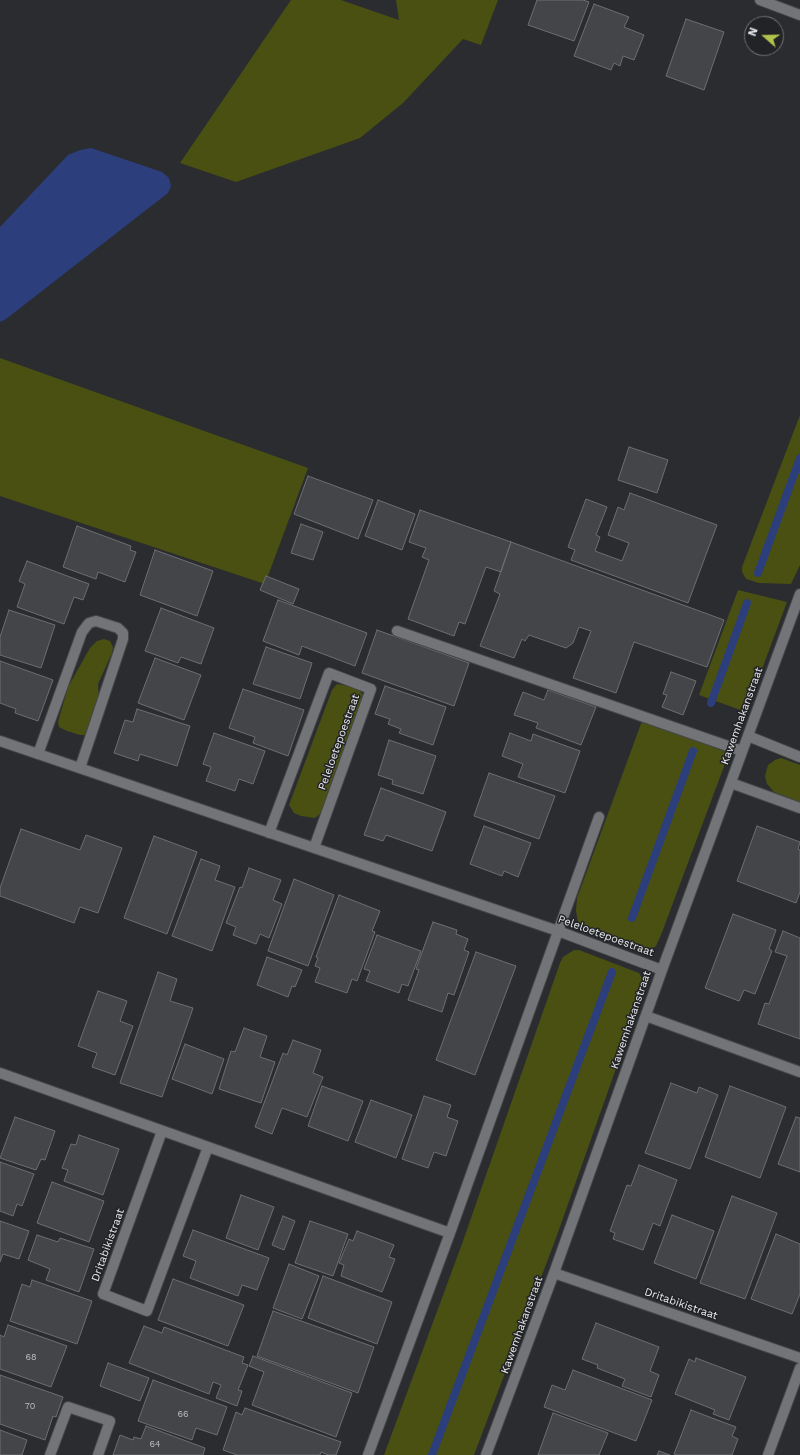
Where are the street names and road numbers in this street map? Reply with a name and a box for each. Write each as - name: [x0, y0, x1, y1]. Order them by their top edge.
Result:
- street label: Kawemhakanstraat: [718, 665, 766, 767]
- street label: Peleloetepoestraat: [315, 692, 363, 792]
- street label: Peleloetepoestraat: [556, 912, 656, 960]
- street label: Kawemhakanstraat: [608, 969, 654, 1071]
- street label: Dritabikistraat: [89, 1207, 127, 1283]
- street label: Kawemhakanstraat: [498, 1274, 546, 1376]
- street label: Dritabikistraat: [643, 1285, 719, 1323]

